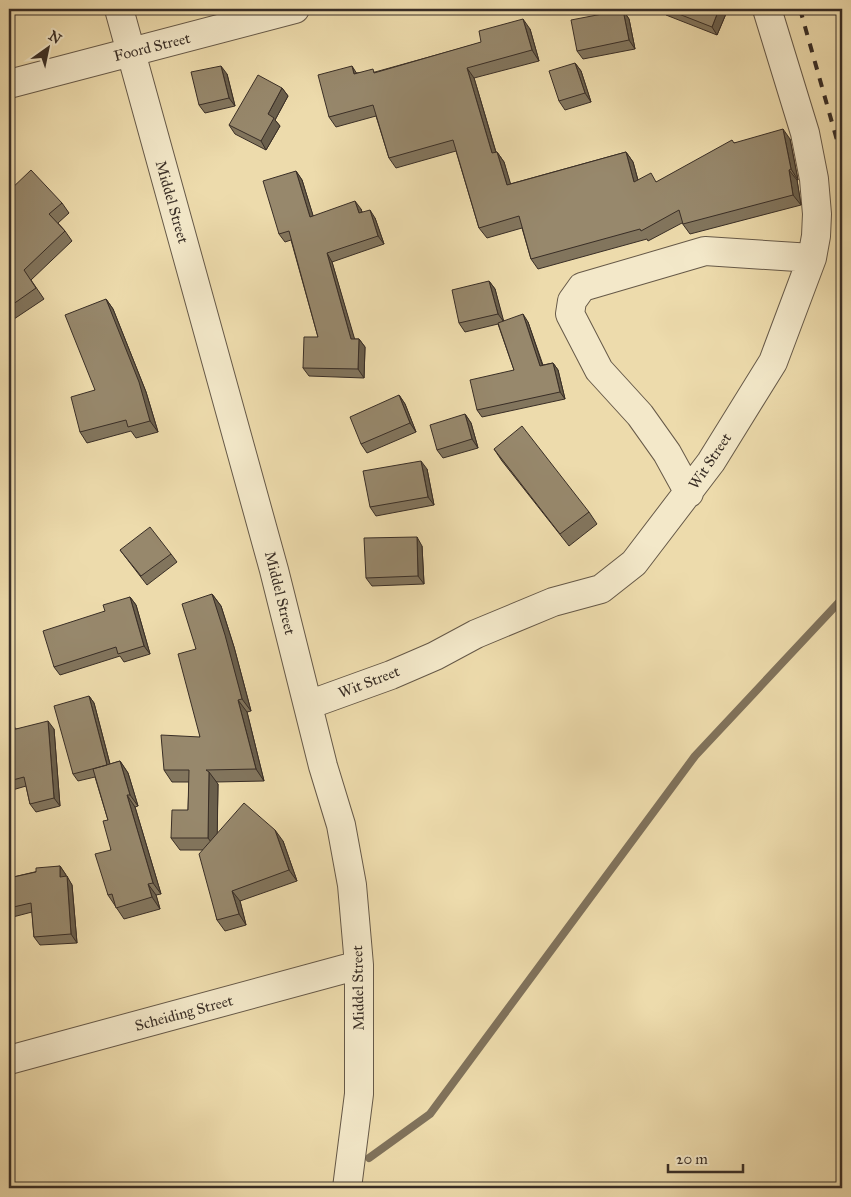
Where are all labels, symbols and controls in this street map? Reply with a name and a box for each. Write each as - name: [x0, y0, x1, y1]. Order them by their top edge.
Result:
- north arrow: [22, 22, 72, 72]
- text: N: [45, 27, 65, 48]
- street label: Foord Street: [112, 29, 193, 65]
- street label: Middel Street: [152, 158, 193, 246]
- street label: Wit Street: [685, 429, 736, 493]
- street label: Middel Street: [261, 549, 299, 637]
- street label: Wit Street: [336, 662, 403, 702]
- street label: Middel Street: [348, 944, 368, 1031]
- street label: Scheiding Street: [133, 991, 236, 1035]
- scale bar: [668, 1142, 744, 1174]
- text: 20 m: [676, 1150, 708, 1168]

